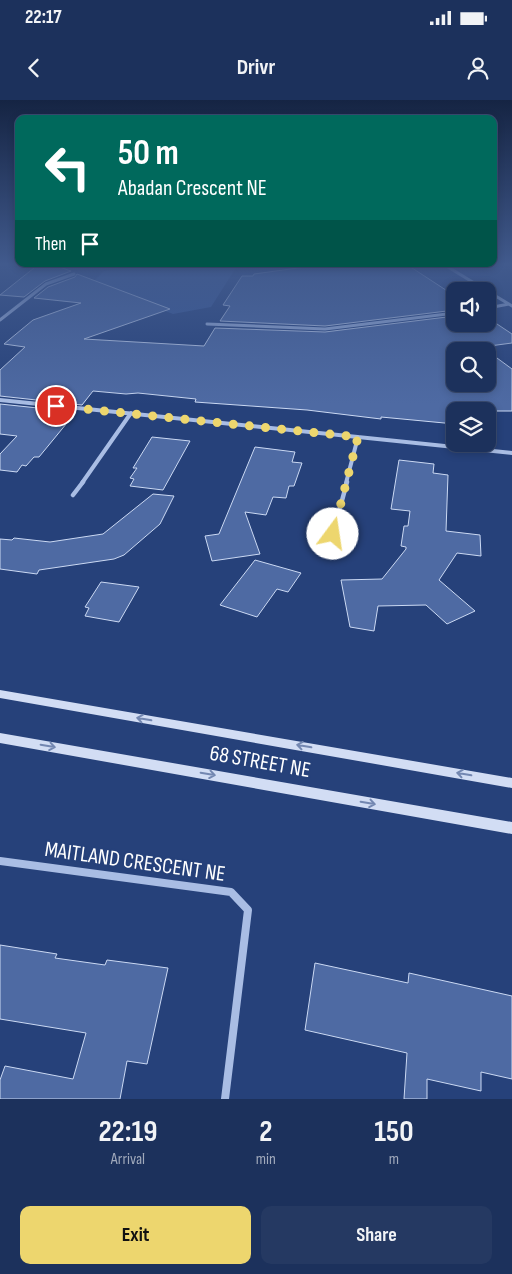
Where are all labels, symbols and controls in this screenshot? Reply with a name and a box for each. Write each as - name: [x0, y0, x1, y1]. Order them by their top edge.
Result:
- text: 22:17: [25, 6, 62, 29]
- icon: back: [20, 54, 48, 82]
- text: Drivr: [237, 54, 275, 81]
- icon: person: [464, 54, 492, 82]
- text: 50 m: [118, 132, 179, 175]
- icon: left: [35, 135, 100, 200]
- text: Abadan Crescent NE: [118, 175, 267, 202]
- icon: arrive: [76, 230, 104, 258]
- text: Then: [35, 233, 66, 256]
- map controls: [446, 282, 496, 452]
- button: sound: [446, 282, 496, 332]
- button: search: [446, 342, 496, 392]
- pin: [35, 385, 77, 427]
- icon: arrive: [42, 392, 70, 420]
- button: layers: [446, 402, 496, 452]
- position arrow: [306, 507, 358, 559]
- one-way arrow: [136, 713, 152, 723]
- street label: 68 STREET NE: [207, 740, 313, 784]
- one-way arrow: [296, 741, 312, 751]
- one-way arrow: [40, 742, 56, 752]
- one-way arrow: [456, 769, 472, 779]
- one-way arrow: [200, 770, 216, 780]
- one-way arrow: [360, 798, 376, 808]
- street label: MAITLAND CRESCENT NE: [43, 836, 227, 888]
- text: 22:19: [98, 1114, 157, 1150]
- text: 2: [259, 1114, 272, 1150]
- text: 150: [374, 1114, 414, 1150]
- text: Arrival: [111, 1150, 145, 1169]
- text: min: [256, 1150, 276, 1169]
- text: m: [389, 1150, 399, 1169]
- button: Exit: [20, 1206, 251, 1264]
- button: Share: [261, 1206, 492, 1264]

